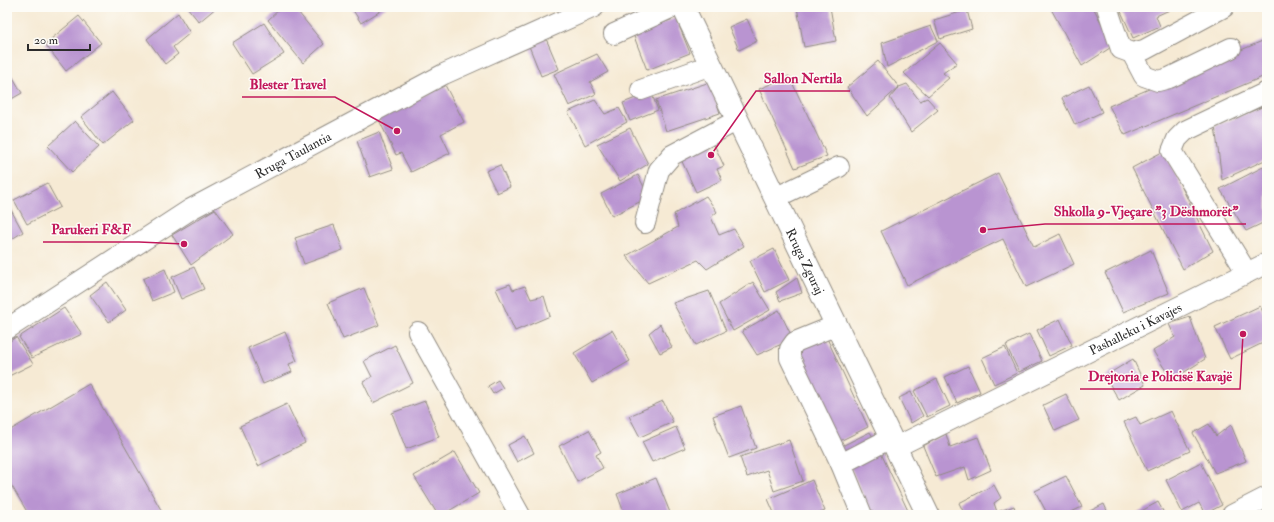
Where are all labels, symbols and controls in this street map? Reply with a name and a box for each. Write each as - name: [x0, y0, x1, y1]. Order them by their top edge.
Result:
- scale bar: [28, 26, 90, 52]
- text: 20 m: [34, 33, 59, 48]
- callout: Sallon Nertila: [756, 65, 850, 91]
- text: Sallon Nertila: [764, 70, 843, 87]
- callout: Blester Travel: [242, 71, 335, 97]
- text: Blester Travel: [250, 76, 327, 93]
- street label: Rruga Taulantia: [252, 128, 335, 182]
- callout: Shkolla 9-Vjeçare "3 Dëshmorët": [1045, 198, 1246, 224]
- text: Shkolla 9-Vjeçare "3 Dëshmorët": [1054, 203, 1239, 220]
- callout: Parukeri F&F: [43, 216, 139, 242]
- text: Parukeri F&F: [51, 221, 131, 238]
- street label: Rruga Zguraj: [782, 226, 827, 297]
- street label: Pashalleku i Kavajes: [1087, 299, 1185, 359]
- callout: Drejtoria e Policisë Kavajë: [1080, 363, 1240, 389]
- text: Drejtoria e Policisë Kavajë: [1088, 368, 1232, 385]

